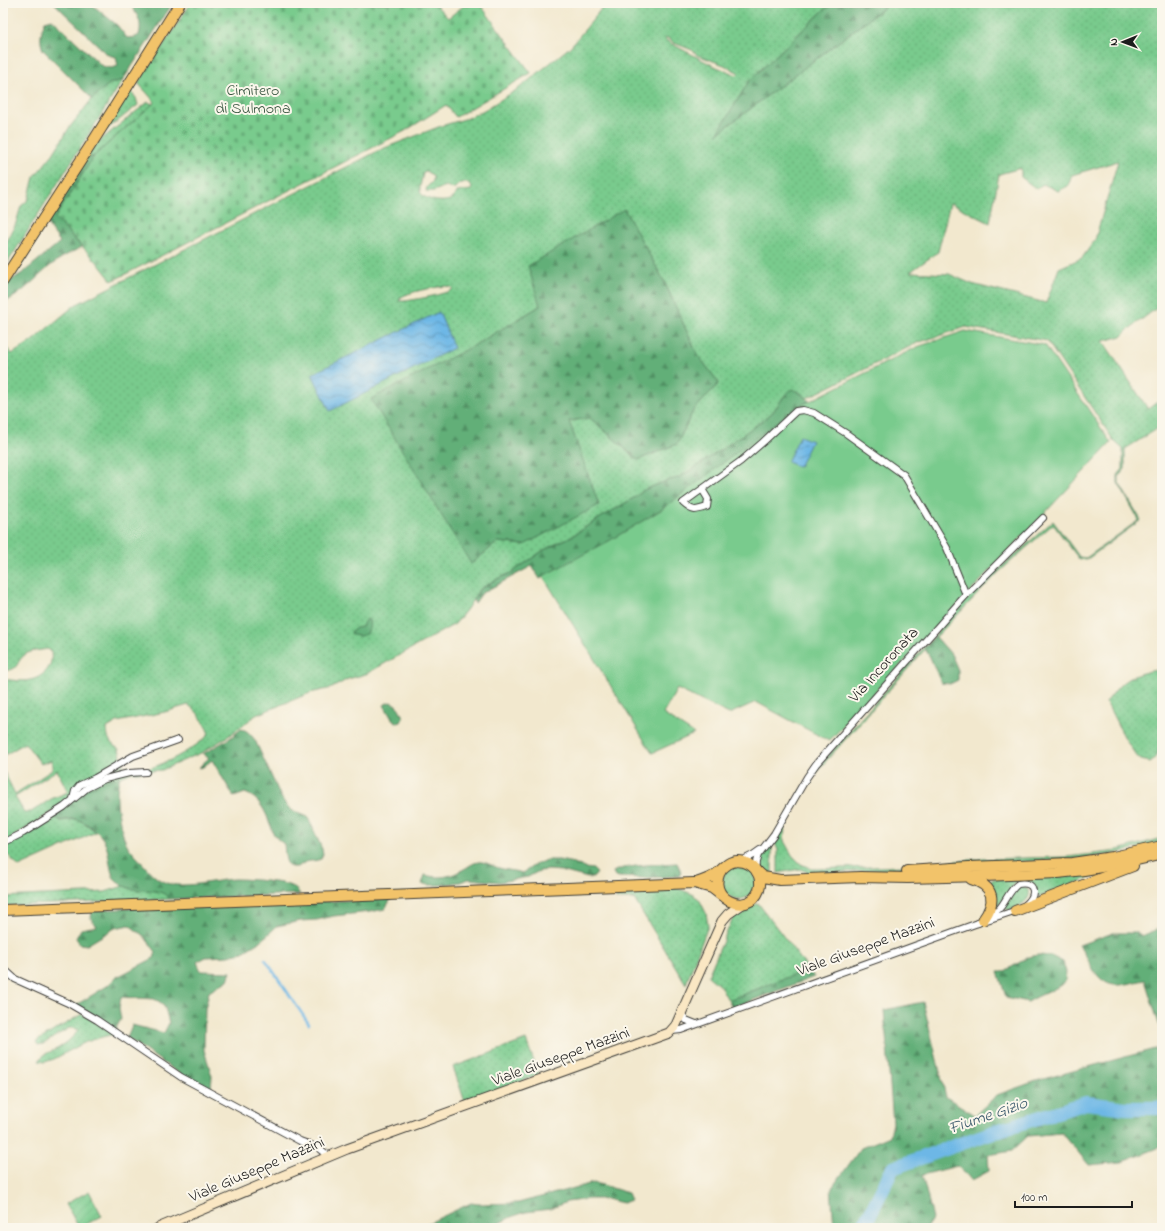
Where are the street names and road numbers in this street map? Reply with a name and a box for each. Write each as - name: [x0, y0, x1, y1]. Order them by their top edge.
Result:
- street label: Via Incoronata: [843, 622, 925, 709]
- street label: Viale Giuseppe Mazzini: [793, 911, 938, 983]
- street label: Viale Giuseppe Mazzini: [488, 1021, 633, 1093]
- street label: Viale Giuseppe Mazzini: [185, 1131, 329, 1210]

